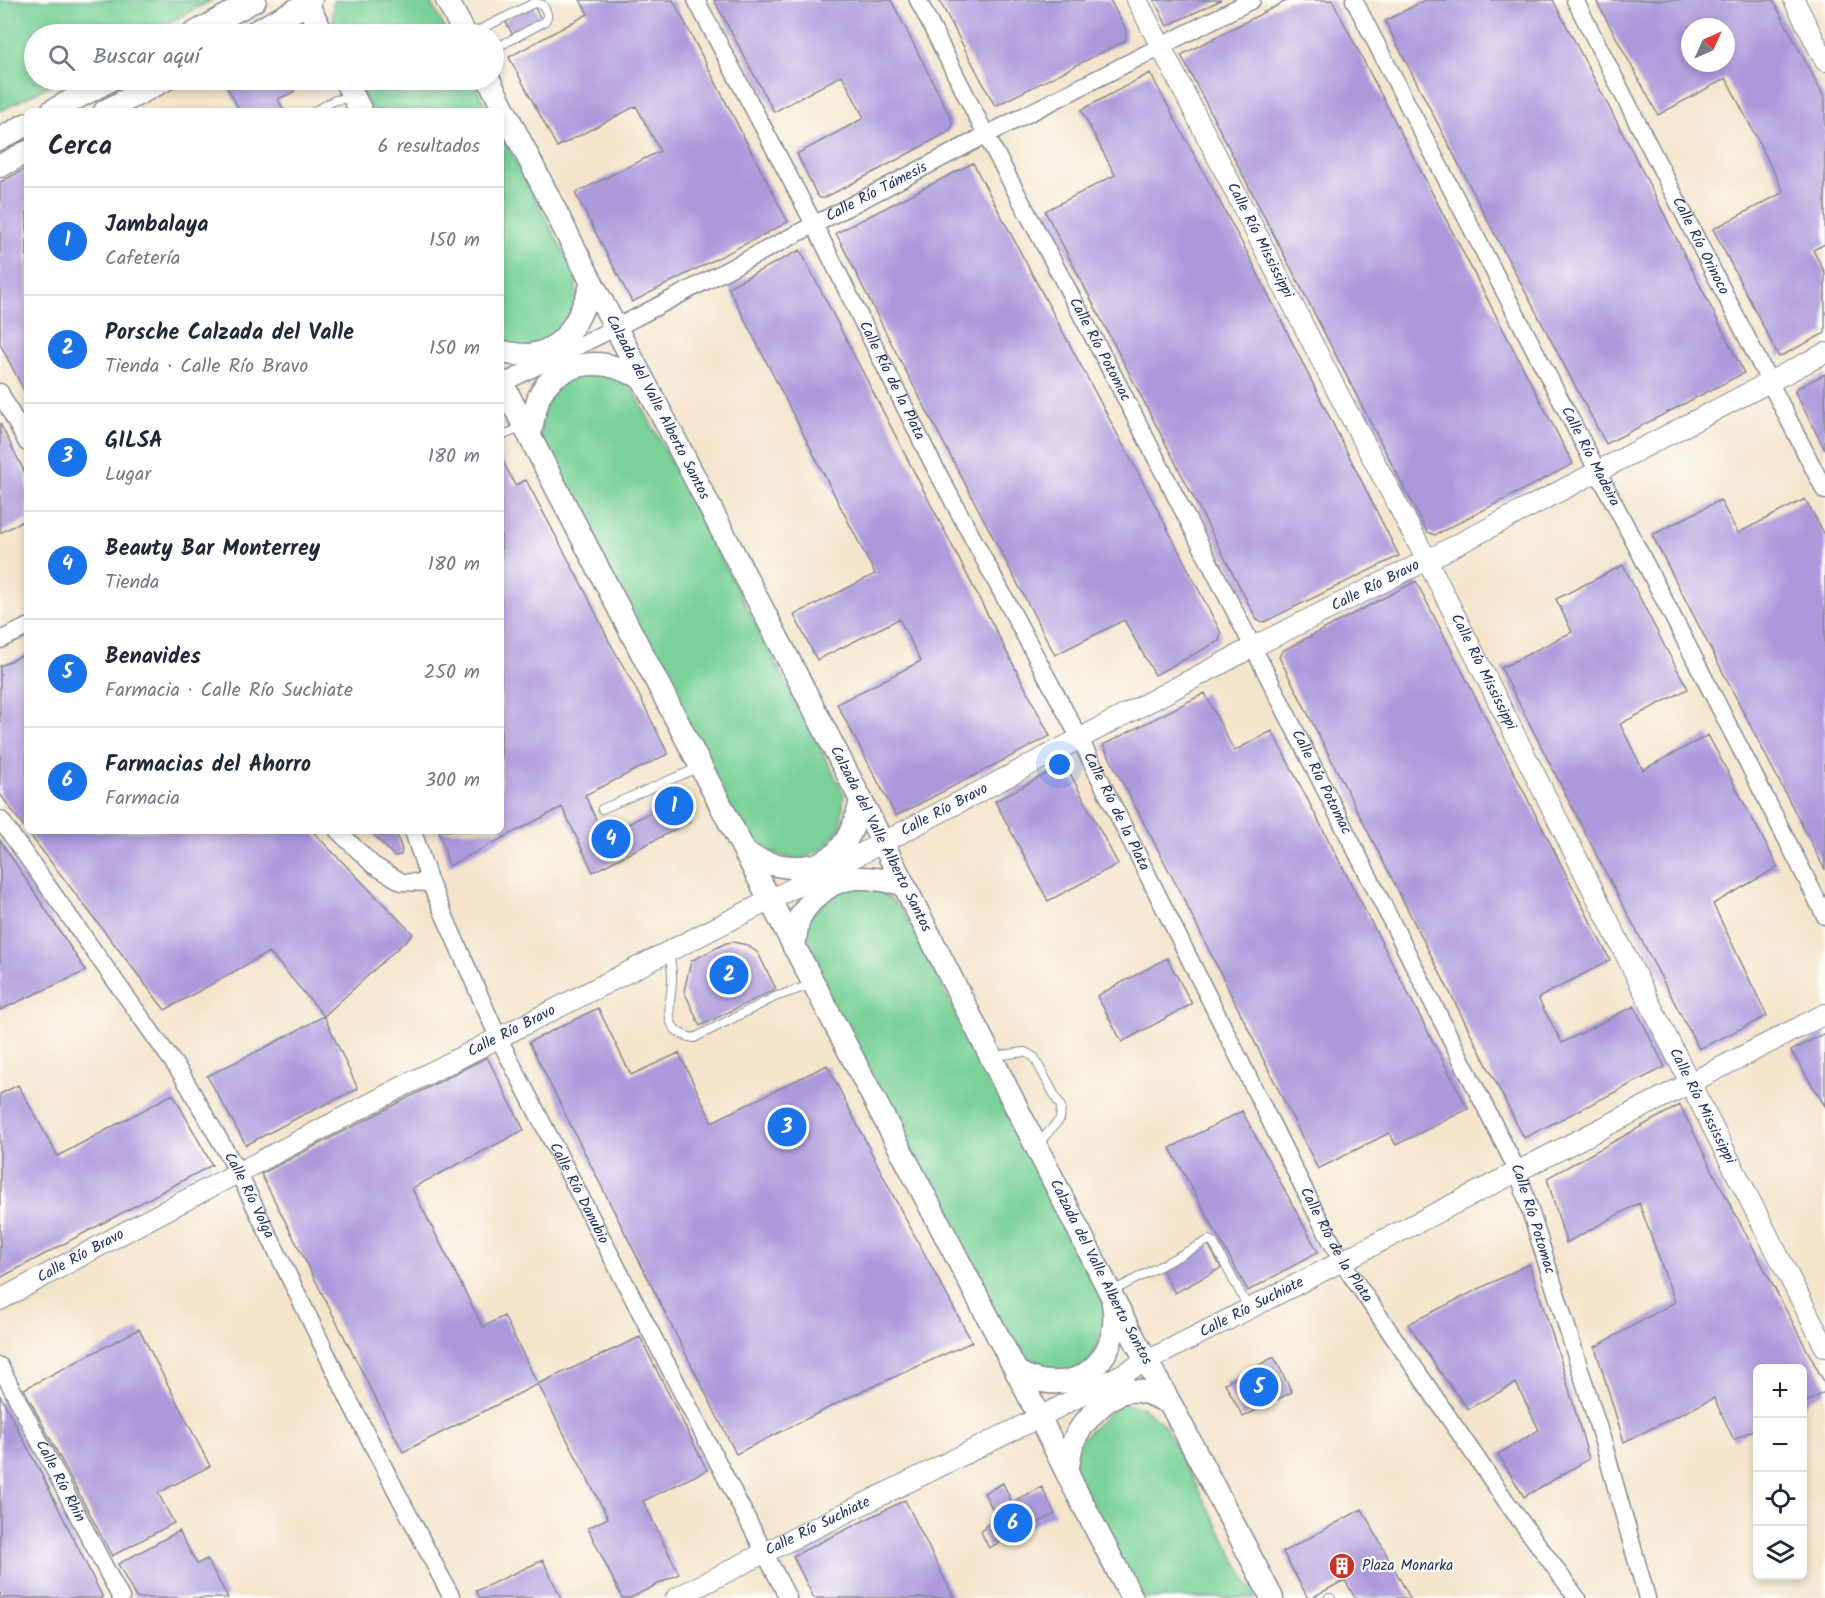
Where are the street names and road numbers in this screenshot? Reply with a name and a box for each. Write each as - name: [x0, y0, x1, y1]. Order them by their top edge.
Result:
- street label: Calle Río Támesis: [822, 155, 932, 228]
- street label: Calle Río Mississippi: [1220, 178, 1300, 304]
- street label: Calle Río Orinoco: [1665, 193, 1735, 299]
- street label: Calle Río Potomac: [1062, 293, 1137, 406]
- street label: Calzada del Valle Alberto Santos: [599, 310, 716, 505]
- street label: Calle Río de la Plata: [852, 317, 931, 444]
- street label: Calle Río Madeira: [1554, 402, 1626, 511]
- street label: Calle Río Bravo: [1327, 553, 1424, 618]
- street label: Calle Río Mississippi: [1444, 610, 1523, 736]
- street label: Calle Río Potomac: [1285, 726, 1358, 839]
- street label: Calzada del Valle Alberto Santos: [823, 742, 938, 937]
- street label: Calle Río de la Plata: [1076, 748, 1156, 875]
- street label: Calle Río Bravo: [896, 777, 993, 843]
- street label: Calle Río Bravo: [463, 999, 560, 1064]
- street label: Calle Río Mississippi: [1662, 1044, 1742, 1170]
- street label: Calle Río Danubio: [543, 1138, 615, 1249]
- street label: Calle Río Volga: [217, 1148, 281, 1243]
- street label: Calle Río Potomac: [1504, 1159, 1562, 1278]
- street label: Calzada del Valle Alberto Santos: [1043, 1175, 1159, 1370]
- street label: Calle Río de la Plata: [1293, 1183, 1379, 1308]
- street label: Calle Río Bravo: [33, 1222, 129, 1290]
- street label: Calle Río Suchiate: [1195, 1271, 1308, 1344]
- street label: Calle Río Rhin: [29, 1436, 92, 1527]
- street label: Calle Río Suchiate: [761, 1490, 875, 1562]

